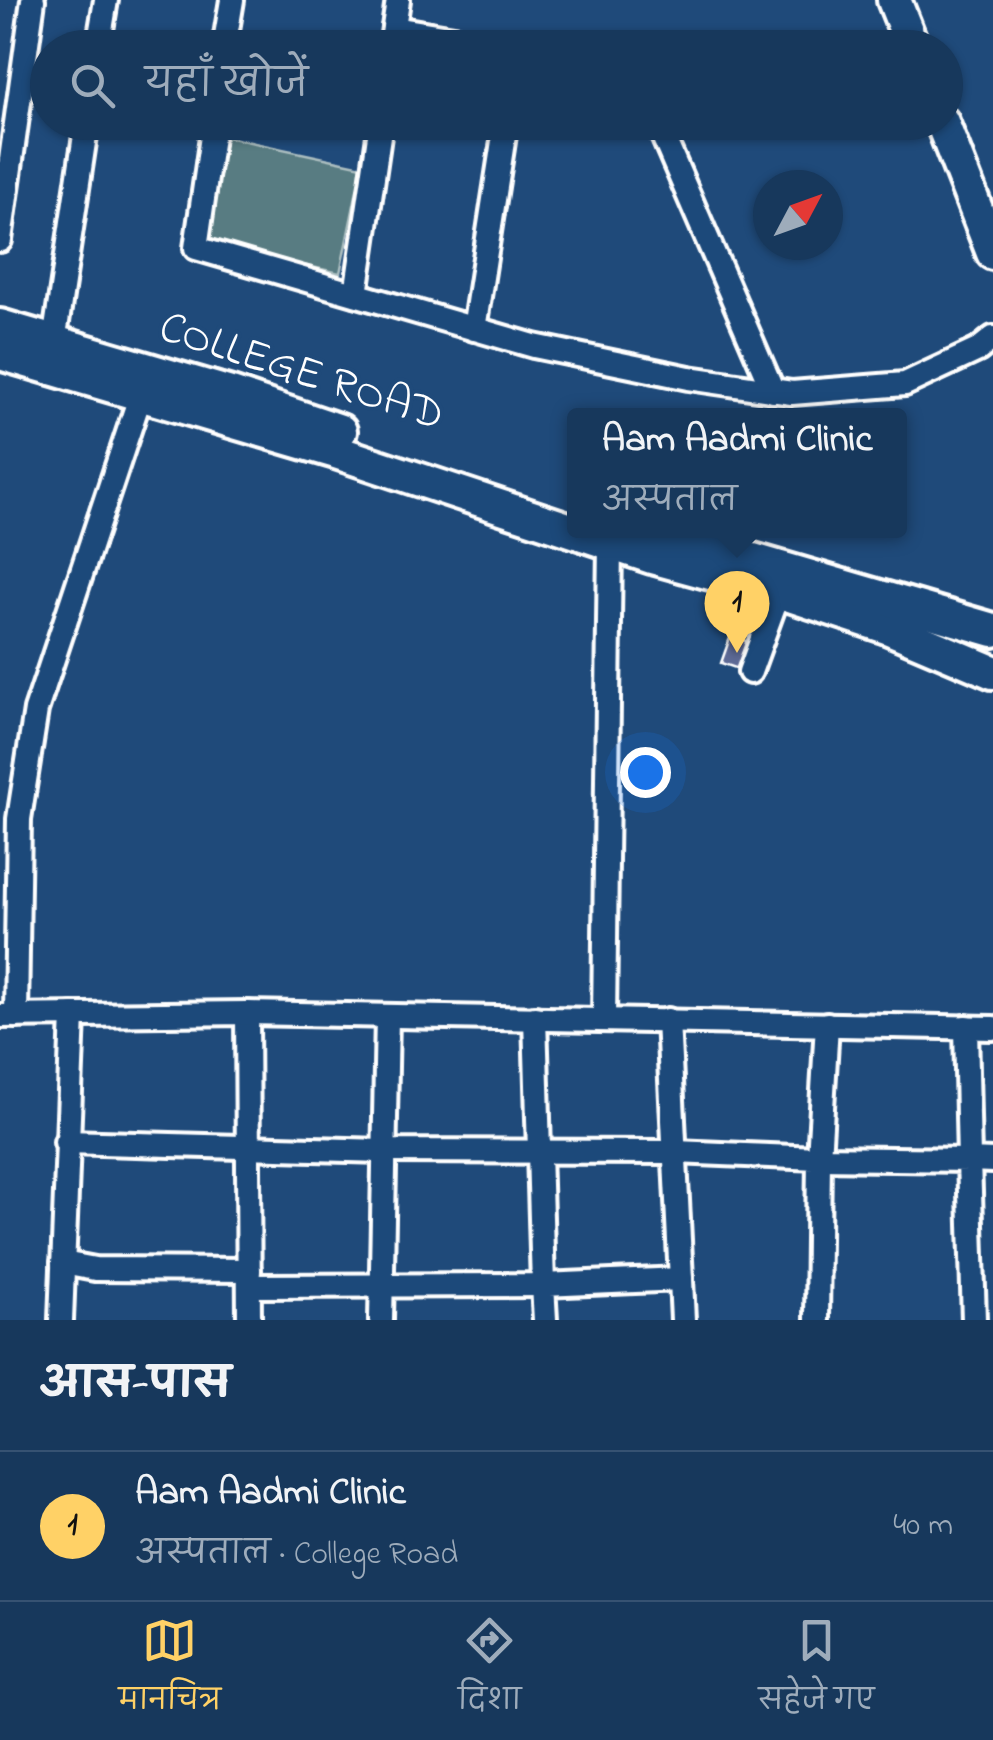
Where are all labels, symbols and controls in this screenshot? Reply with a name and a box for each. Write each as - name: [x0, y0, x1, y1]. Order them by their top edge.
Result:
- search box: [30, 30, 963, 140]
- icon: search: [65, 58, 120, 113]
- text: यहाँ खोजें: [145, 58, 308, 114]
- north arrow: [753, 170, 843, 260]
- street label: COLLEGE ROAD: [150, 296, 452, 450]
- popup: [567, 408, 907, 538]
- text: Aam Aadmi Clinic: [602, 413, 872, 469]
- text: अस्पताल: [602, 479, 738, 526]
- pin: 1: [704, 570, 770, 653]
- your location: [620, 747, 671, 798]
- text: आस-पास: [40, 1355, 231, 1416]
- text: Aam Aadmi Clinic: [135, 1466, 406, 1522]
- text: 1: [67, 1503, 78, 1550]
- text: 40 m: [893, 1503, 953, 1550]
- text: अस्पताल · College Road: [135, 1532, 458, 1579]
- tab: मानचित्र: [118, 1613, 221, 1730]
- tab: दिशा: [458, 1613, 522, 1730]
- tab: सहेजे गए: [758, 1613, 875, 1730]

